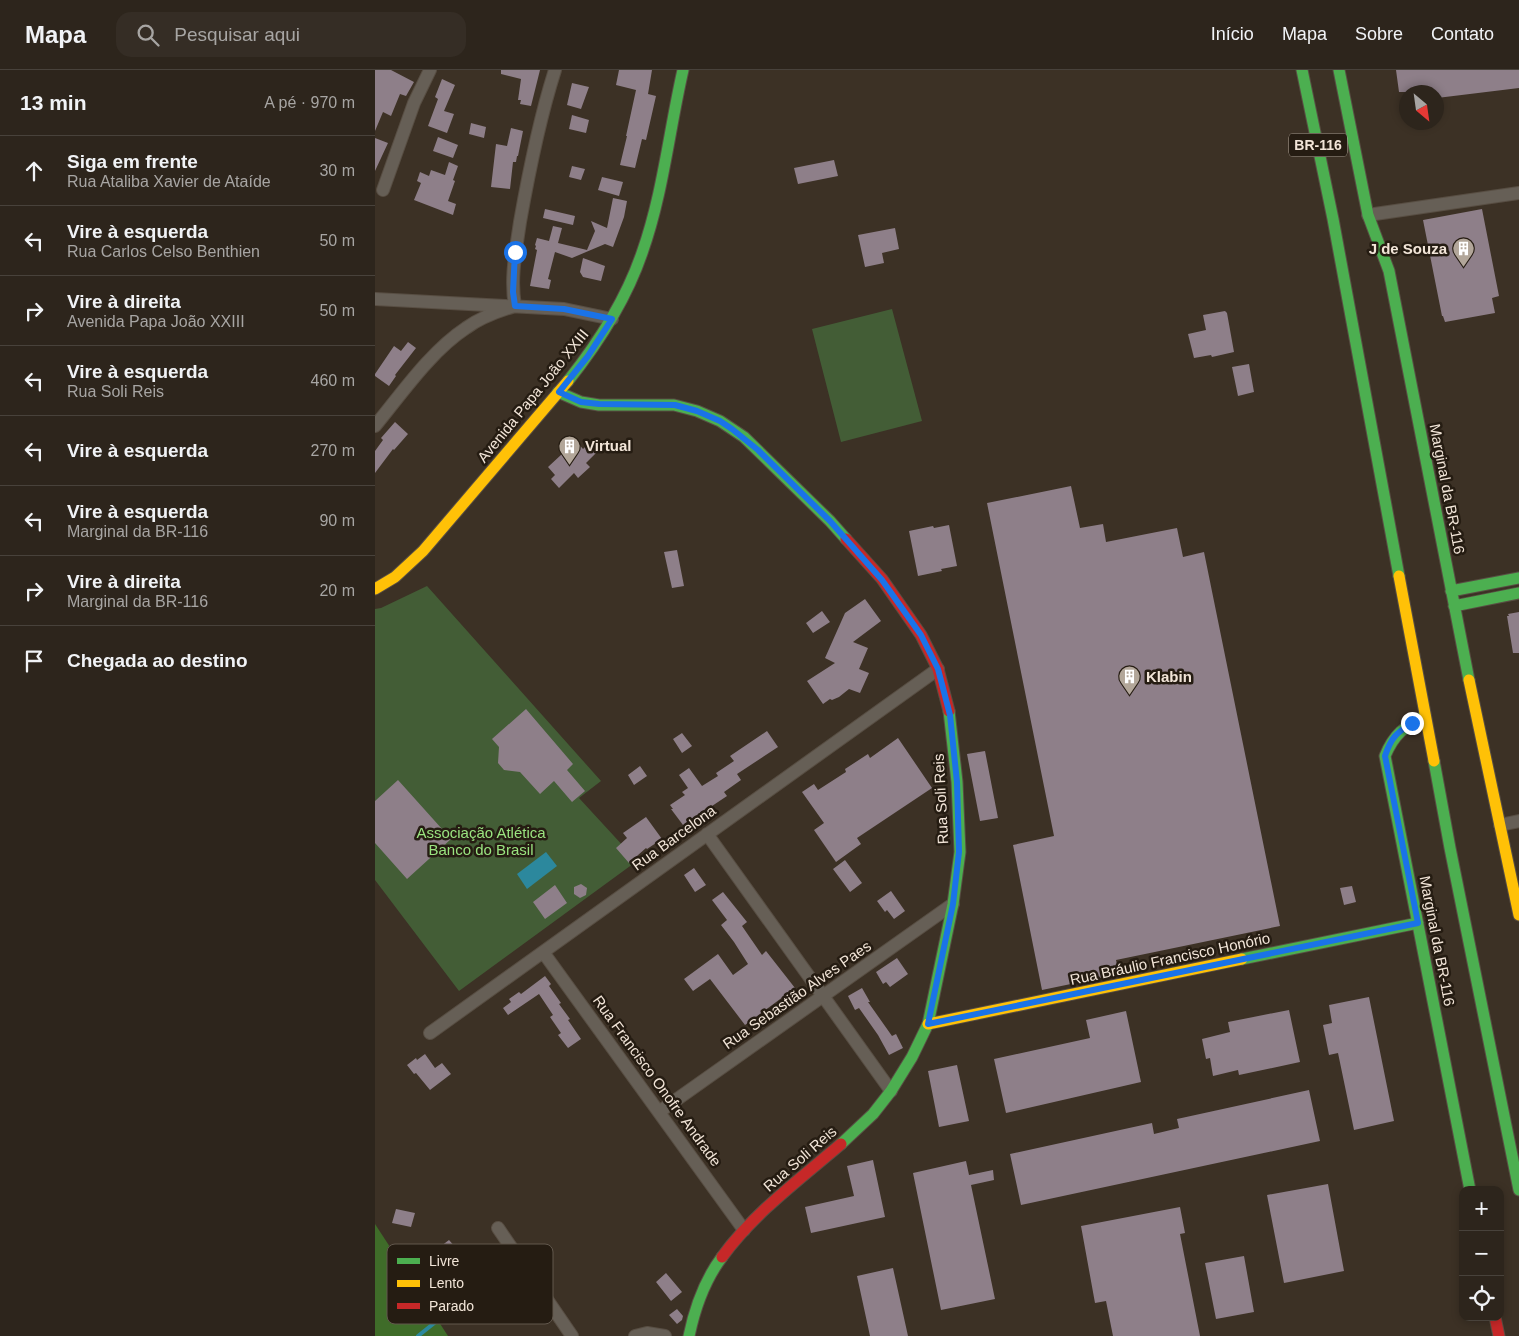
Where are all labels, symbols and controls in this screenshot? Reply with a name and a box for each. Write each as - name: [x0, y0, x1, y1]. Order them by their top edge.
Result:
- search box: [116, 12, 466, 57]
- text: Mapa: [25, 21, 86, 48]
- icon: search: [134, 21, 162, 49]
- text: Pesquisar aqui: [174, 24, 300, 45]
- text: Início: [1211, 24, 1254, 44]
- text: Mapa: [1282, 24, 1327, 44]
- text: Sobre: [1355, 24, 1403, 44]
- text: Contato: [1431, 24, 1494, 44]
- north arrow: [1399, 85, 1444, 130]
- text: 13 min: [20, 91, 87, 114]
- text: A pé · 970 m: [264, 94, 355, 111]
- road number: BR-116: [1289, 134, 1347, 156]
- text: Siga em frente: [67, 151, 198, 172]
- icon: ahead: [20, 157, 48, 185]
- text: 30 m: [319, 162, 355, 179]
- text: Rua Ataliba Xavier de Ataíde: [67, 173, 271, 190]
- text: Vire à esquerda: [67, 221, 208, 242]
- icon: left: [20, 227, 48, 255]
- text: 50 m: [319, 232, 355, 249]
- building icon: J de Souza: [1451, 237, 1475, 268]
- place label: J de Souza: [1369, 240, 1448, 257]
- route start: [504, 241, 527, 264]
- text: Rua Carlos Celso Benthien: [67, 243, 260, 260]
- text: Vire à direita: [67, 291, 181, 312]
- icon: right: [20, 297, 48, 325]
- text: 50 m: [319, 302, 355, 319]
- text: Avenida Papa João XXIII: [67, 313, 245, 330]
- street label: Avenida Papa João XXIII: [474, 326, 592, 466]
- text: Vire à esquerda: [67, 361, 208, 382]
- icon: left: [20, 367, 48, 395]
- text: 460 m: [311, 372, 355, 389]
- text: Rua Soli Reis: [67, 383, 164, 400]
- street label: Marginal da BR-116: [1427, 422, 1468, 555]
- building icon: Virtual: [557, 434, 581, 465]
- icon: left: [20, 437, 48, 465]
- place label: Virtual: [585, 437, 631, 454]
- text: Vire à esquerda: [67, 440, 208, 461]
- text: 270 m: [311, 442, 355, 459]
- text: Vire à esquerda: [67, 501, 208, 522]
- icon: left: [20, 507, 48, 535]
- text: 90 m: [319, 512, 355, 529]
- text: Marginal da BR-116: [67, 523, 208, 540]
- text: Vire à direita: [67, 571, 181, 592]
- icon: right: [20, 577, 48, 605]
- text: 20 m: [319, 582, 355, 599]
- text: Marginal da BR-116: [67, 593, 208, 610]
- icon: arrive: [20, 647, 48, 675]
- text: Chegada ao destino: [67, 650, 248, 671]
- building icon: Klabin: [1118, 665, 1142, 696]
- place label: Klabin: [1146, 668, 1192, 685]
- route end: [1401, 712, 1424, 735]
- street label: Rua Soli Reis: [930, 753, 951, 845]
- street label: Rua Barcelona: [629, 801, 719, 874]
- park label: Associação Atlética Banco do Brasil: [416, 824, 546, 858]
- street label: Marginal da BR-116: [1417, 874, 1458, 1007]
- street label: Rua Bráulio Francisco Honório: [1068, 929, 1272, 988]
- street label: Rua Sebastião Alves Paes: [719, 937, 874, 1052]
- street label: Rua Francisco Onofre Andrade: [590, 992, 725, 1169]
- street label: Rua Soli Reis: [760, 1122, 840, 1195]
- map controls: [1459, 1186, 1504, 1321]
- button: +: [1459, 1186, 1504, 1231]
- button: −: [1459, 1231, 1504, 1276]
- legend: [387, 1244, 553, 1324]
- text: Livre: [429, 1253, 460, 1269]
- text: Lento: [429, 1275, 464, 1291]
- button: locate: [1459, 1276, 1504, 1321]
- text: Parado: [429, 1298, 474, 1314]

